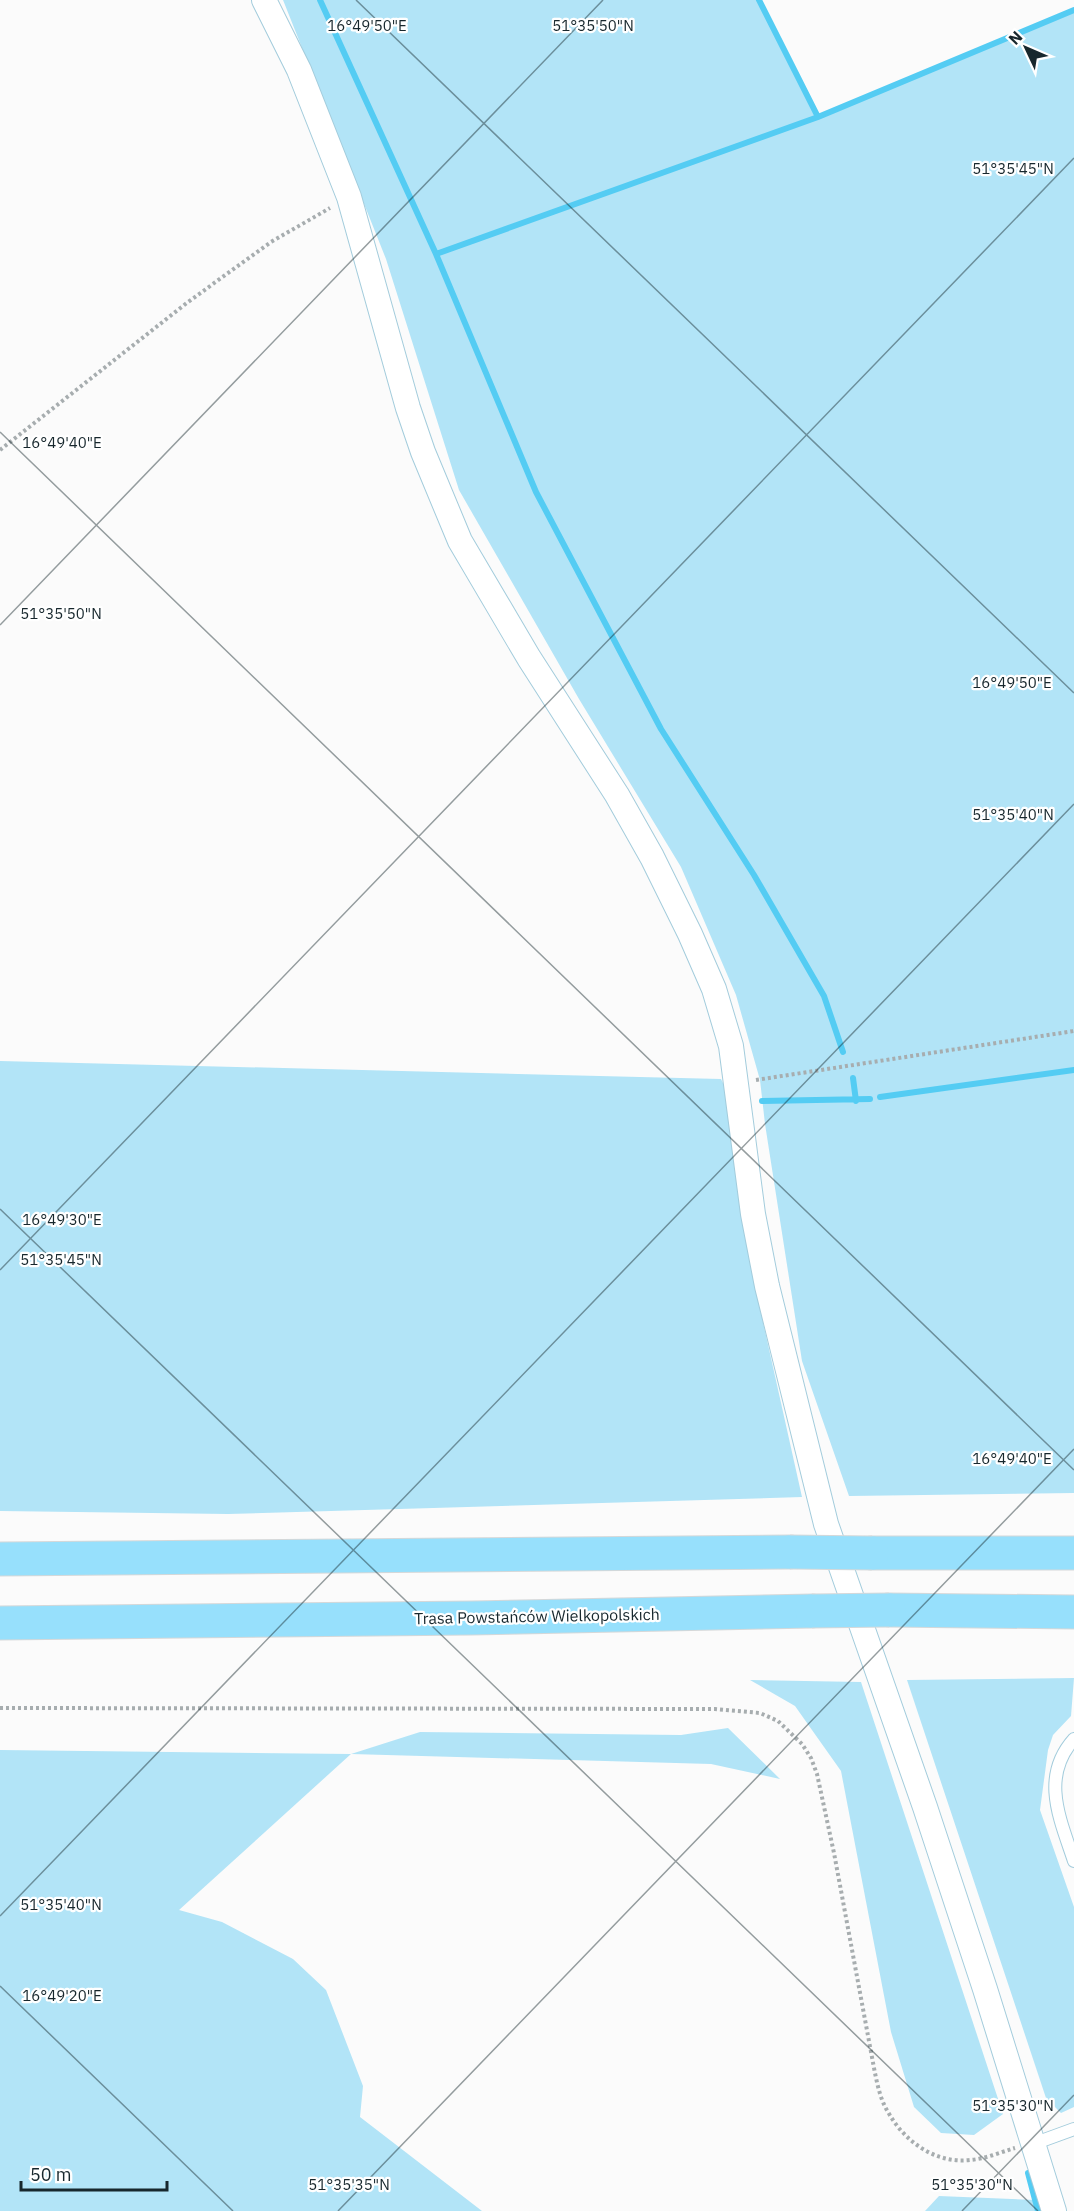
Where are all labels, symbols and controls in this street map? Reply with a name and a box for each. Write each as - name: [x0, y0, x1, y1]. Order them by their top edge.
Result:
- text: 16°49'50"E: [327, 16, 407, 35]
- text: 51°35'50"N: [552, 16, 634, 35]
- north arrow: [996, 18, 1056, 78]
- text: N: [1004, 26, 1026, 49]
- text: 51°35'45"N: [972, 159, 1054, 178]
- text: 16°49'40"E: [22, 433, 102, 452]
- text: 51°35'50"N: [20, 604, 102, 623]
- text: 16°49'50"E: [972, 673, 1052, 692]
- text: 51°35'40"N: [972, 805, 1054, 824]
- text: 16°49'30"E: [22, 1210, 102, 1229]
- text: 51°35'45"N: [20, 1250, 102, 1269]
- text: 16°49'40"E: [972, 1449, 1052, 1468]
- street label: Trasa Powstańców Wielkopolskich: [414, 1604, 660, 1628]
- text: 51°35'40"N: [20, 1895, 102, 1914]
- text: 16°49'20"E: [22, 1986, 102, 2005]
- text: 51°35'30"N: [972, 2096, 1054, 2115]
- scale bar: [21, 2154, 166, 2192]
- text: 50 m: [30, 2163, 72, 2186]
- text: 51°35'35"N: [308, 2175, 390, 2194]
- text: 51°35'30"N: [931, 2175, 1013, 2194]

